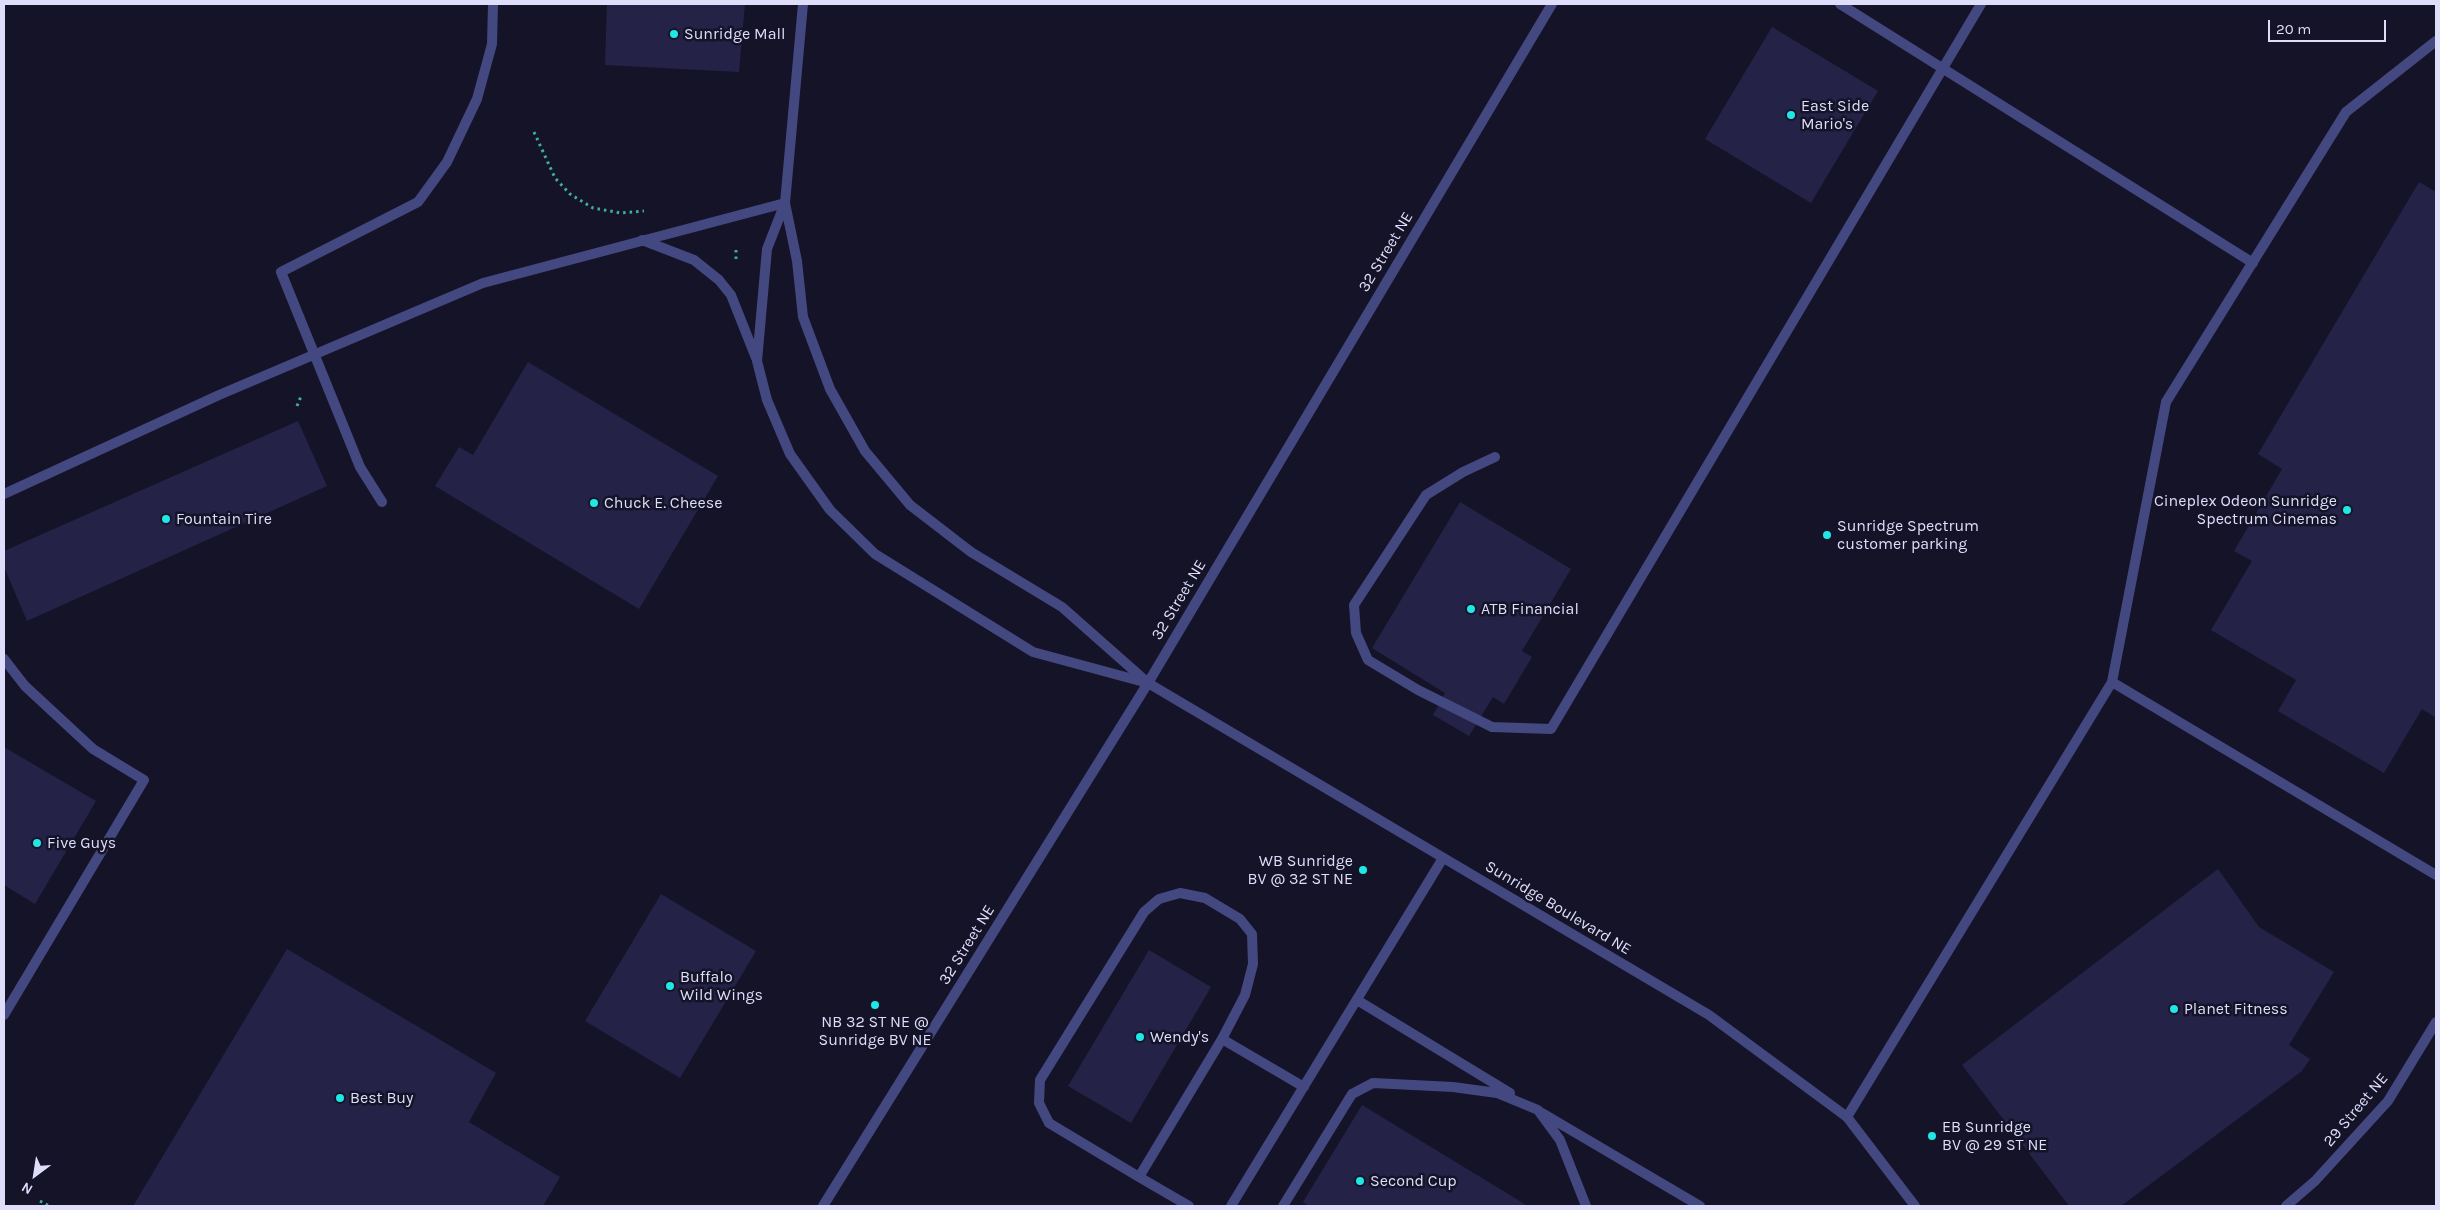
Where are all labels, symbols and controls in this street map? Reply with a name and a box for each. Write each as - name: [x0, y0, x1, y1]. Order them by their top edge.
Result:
- scale bar: [2270, 10, 2388, 42]
- text: 20 m: [2276, 20, 2311, 38]
- place label: Sunridge Mall: [684, 24, 785, 44]
- marker: Sunridge Mall: [668, 28, 680, 40]
- place label: East Side Mario's: [1801, 96, 1869, 134]
- marker: East Side Mario's: [1785, 109, 1797, 121]
- street label: 32 Street NE: [1355, 208, 1417, 296]
- place label: Cineplex Odeon Sunridge Spectrum Cinemas: [2154, 491, 2337, 529]
- place label: Chuck E. Cheese: [604, 493, 722, 513]
- marker: Chuck E. Cheese: [588, 497, 600, 509]
- marker: Cineplex Odeon Sunridge Spectrum Cinemas: [2341, 504, 2353, 516]
- place label: Fountain Tire: [176, 509, 272, 529]
- marker: Fountain Tire: [160, 513, 172, 525]
- place label: Sunridge Spectrum customer parking: [1837, 516, 1979, 554]
- marker: Sunridge Spectrum customer parking: [1821, 529, 1833, 541]
- street label: 32 Street NE: [1148, 556, 1210, 644]
- place label: ATB Financial: [1481, 599, 1579, 619]
- marker: ATB Financial: [1465, 603, 1477, 615]
- place label: Five Guys: [47, 833, 116, 853]
- marker: Five Guys: [31, 837, 43, 849]
- place label: WB Sunridge BV @ 32 ST NE: [1248, 851, 1353, 889]
- street label: Sunridge Boulevard NE: [1481, 857, 1635, 959]
- marker: WB Sunridge BV @ 32 ST NE: [1357, 864, 1369, 876]
- street label: 32 Street NE: [935, 902, 999, 988]
- place label: Buffalo Wild Wings: [680, 967, 763, 1005]
- marker: Buffalo Wild Wings: [664, 980, 676, 992]
- marker: NB 32 ST NE @ Sunridge BV NE: [869, 999, 881, 1011]
- place label: Planet Fitness: [2184, 999, 2288, 1019]
- marker: Planet Fitness: [2168, 1003, 2180, 1015]
- place label: NB 32 ST NE @ Sunridge BV NE: [819, 1012, 931, 1050]
- place label: Wendy's: [1150, 1027, 1209, 1047]
- marker: Wendy's: [1134, 1031, 1146, 1043]
- street label: 29 Street NE: [2320, 1069, 2392, 1151]
- place label: Best Buy: [350, 1088, 413, 1108]
- marker: Best Buy: [334, 1092, 346, 1104]
- place label: EB Sunridge BV @ 29 ST NE: [1942, 1117, 2047, 1155]
- marker: EB Sunridge BV @ 29 ST NE: [1926, 1130, 1938, 1142]
- north arrow: [10, 1150, 60, 1200]
- place label: Second Cup: [1370, 1171, 1457, 1191]
- marker: Second Cup: [1354, 1175, 1366, 1187]
- text: N: [18, 1178, 36, 1198]

